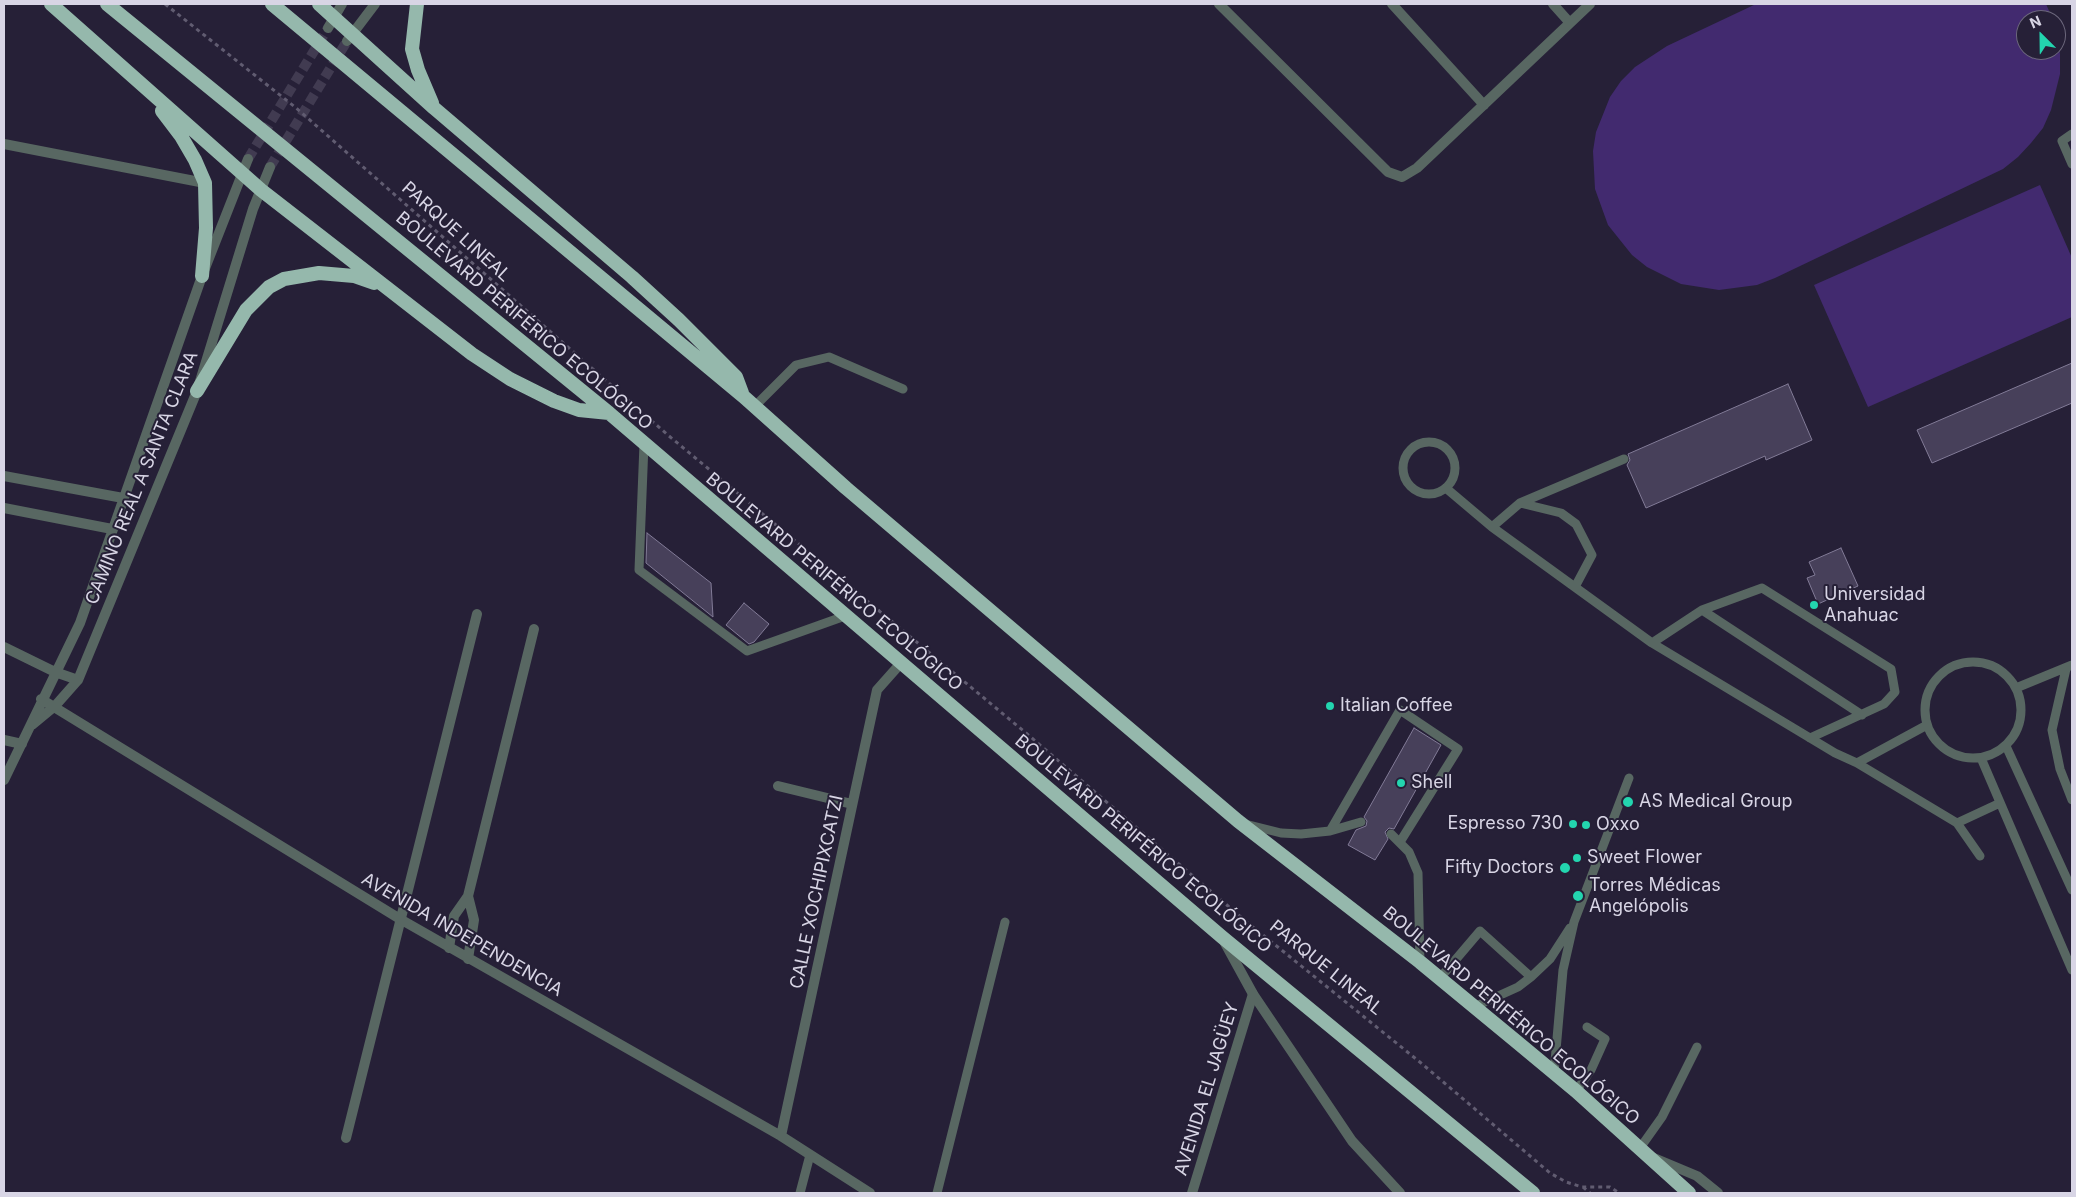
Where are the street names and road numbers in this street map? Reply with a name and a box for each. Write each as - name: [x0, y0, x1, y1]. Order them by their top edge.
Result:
- street label: PARQUE LINEAL: [397, 177, 515, 287]
- street label: BOULEVARD PERIFÉRICO ECOLÓGICO: [391, 207, 657, 435]
- street label: CAMINO REAL A SANTA CLARA: [81, 348, 203, 608]
- street label: BOULEVARD PERIFÉRICO ECOLÓGICO: [701, 468, 967, 696]
- street label: BOULEVARD PERIFÉRICO ECOLÓGICO: [1010, 730, 1276, 958]
- street label: CALLE XOCHIPIXCATZI: [786, 793, 848, 991]
- street label: AVENIDA INDEPENDENCIA: [358, 869, 566, 1001]
- street label: BOULEVARD PERIFÉRICO ECOLÓGICO: [1378, 902, 1644, 1130]
- street label: PARQUE LINEAL: [1265, 916, 1387, 1020]
- street label: AVENIDA EL JAGÜEY: [1170, 1000, 1244, 1178]

